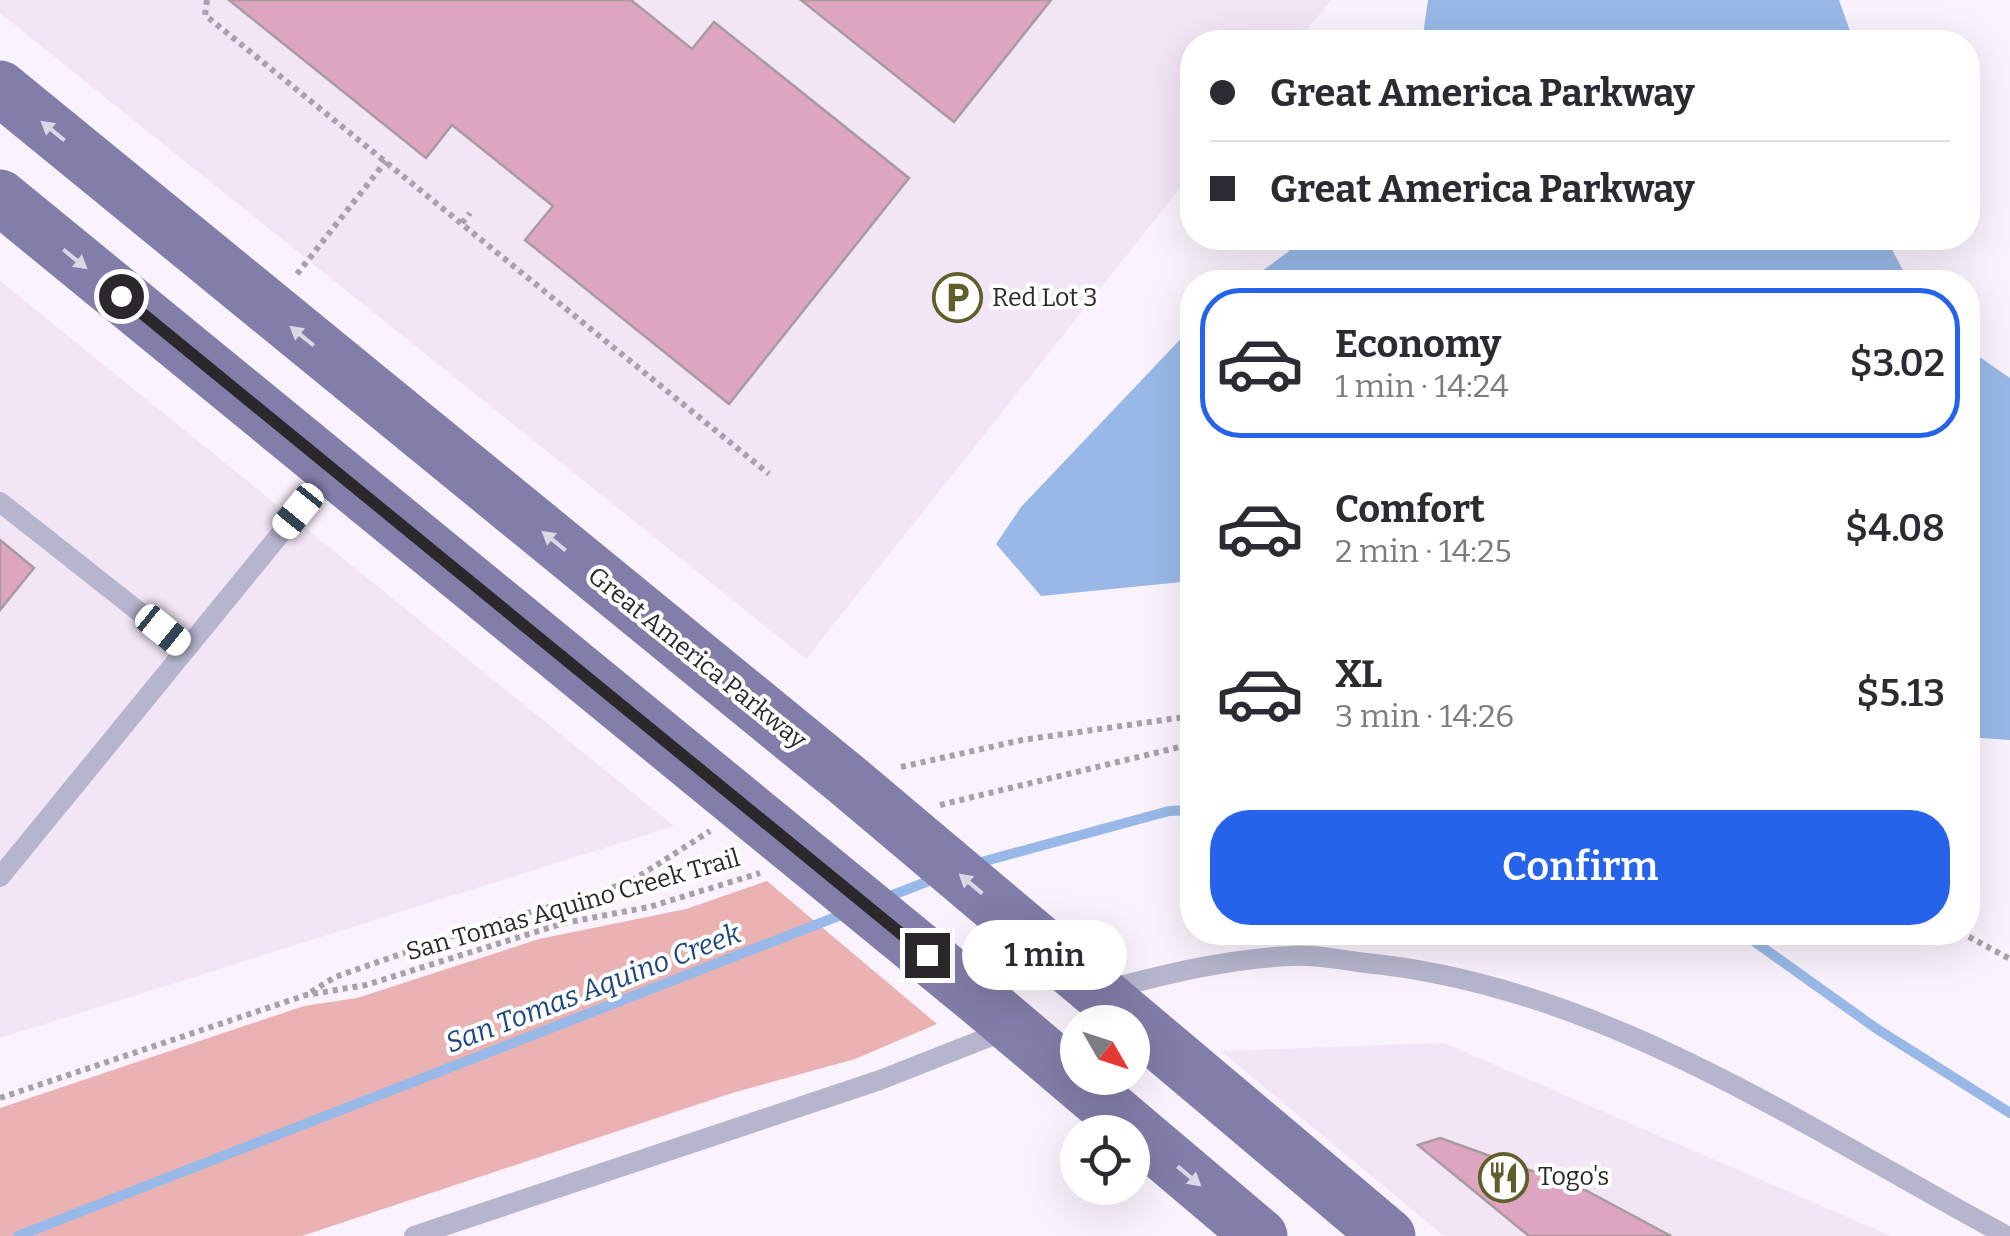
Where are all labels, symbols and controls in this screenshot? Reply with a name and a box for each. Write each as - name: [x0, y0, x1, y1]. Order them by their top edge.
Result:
- text: Great America Parkway: [1270, 70, 1695, 116]
- one-way arrow: [40, 121, 65, 142]
- text: Great America Parkway: [1270, 166, 1695, 212]
- one-way arrow: [63, 248, 88, 269]
- parking icon: Red Lot 3: [931, 272, 983, 324]
- route start: [99, 274, 144, 319]
- place label: Red Lot 3: [992, 283, 1098, 313]
- icon: car: [1215, 318, 1305, 408]
- text: Economy: [1335, 321, 1501, 367]
- one-way arrow: [290, 326, 315, 347]
- text: $3.02: [1849, 340, 1945, 386]
- text: 1 min · 14:24: [1335, 367, 1509, 405]
- car: [267, 478, 329, 544]
- icon: car: [1215, 483, 1305, 573]
- text: Comfort: [1335, 486, 1485, 532]
- text: $4.08: [1845, 505, 1945, 551]
- one-way arrow: [542, 531, 567, 552]
- text: 2 min · 14:25: [1335, 532, 1512, 570]
- street label: Great America Parkway: [582, 561, 813, 756]
- car: [130, 599, 196, 661]
- icon: car: [1215, 648, 1305, 738]
- text: XL: [1335, 651, 1382, 697]
- text: $5.13: [1856, 670, 1945, 716]
- text: 3 min · 14:26: [1335, 697, 1514, 735]
- button: Confirm: [1210, 810, 1950, 925]
- street label: San Tomas Aquino Creek Trail: [403, 843, 743, 967]
- one-way arrow: [958, 874, 983, 895]
- water label: San Tomas Aquino Creek: [441, 916, 746, 1060]
- callout: 1 min: [962, 920, 1127, 990]
- route end: [905, 933, 950, 978]
- text: 1 min: [1004, 936, 1085, 974]
- north arrow: [1060, 1005, 1150, 1095]
- map controls: [1060, 1005, 1150, 1205]
- button: locate: [1060, 1115, 1150, 1205]
- restaurant icon: Togo's: [1477, 1151, 1529, 1203]
- place label: Togo's: [1538, 1162, 1609, 1192]
- one-way arrow: [1176, 1164, 1201, 1186]

